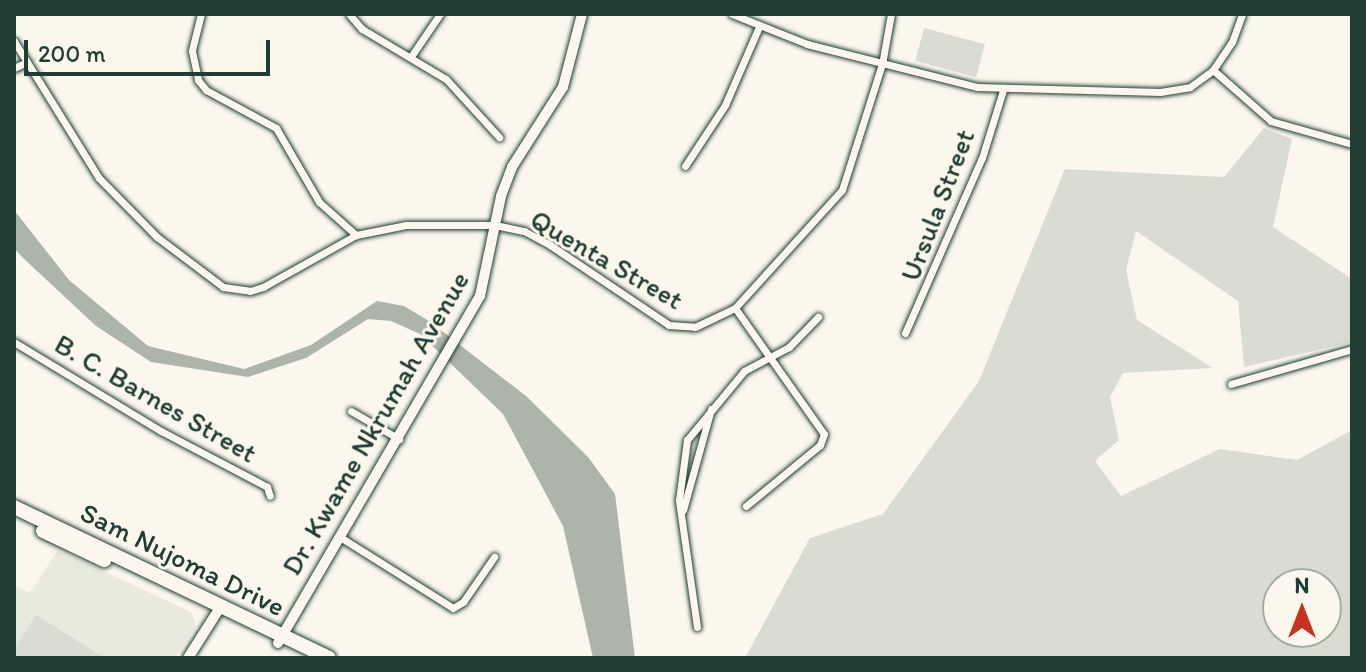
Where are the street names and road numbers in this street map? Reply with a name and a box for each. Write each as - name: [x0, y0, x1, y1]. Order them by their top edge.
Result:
- street label: Ursula Street: [893, 124, 981, 286]
- street label: Quenta Street: [525, 202, 689, 316]
- street label: Dr. Kwame Nkrumah Avenue: [275, 267, 475, 579]
- street label: B. C. Barnes Street: [49, 327, 263, 469]
- street label: Sam Nujoma Drive: [76, 495, 290, 623]

